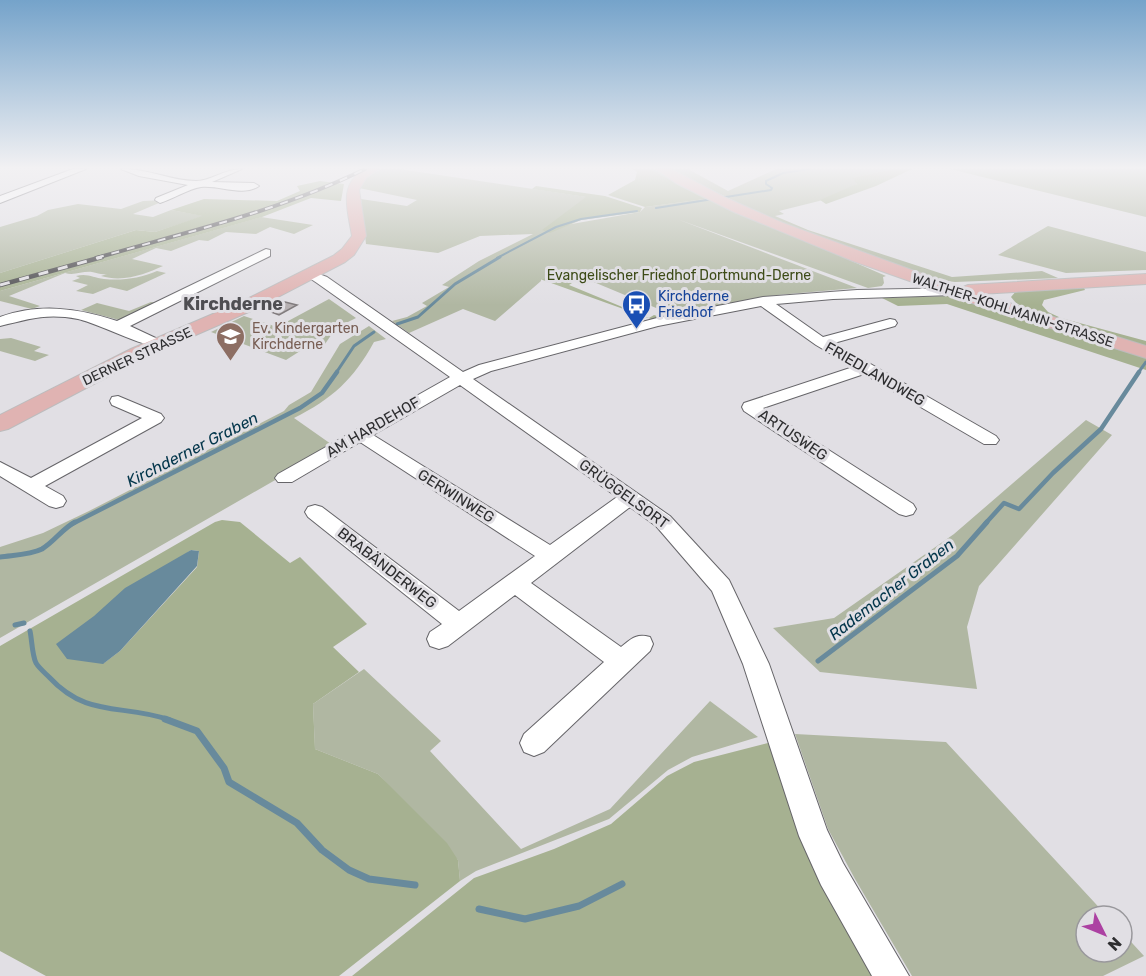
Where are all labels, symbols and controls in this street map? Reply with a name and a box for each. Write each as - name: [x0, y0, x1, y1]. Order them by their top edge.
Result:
- park label: Evangelischer Friedhof Dortmund-Derne: [547, 267, 811, 284]
- street label: WALTHER-KOHLMANN-STRASSE: [910, 270, 1116, 351]
- bus stop icon: Kirchderne Friedhof: [621, 288, 653, 330]
- place label: Kirchderne Friedhof: [658, 288, 729, 321]
- district label: Kirchderne: [183, 293, 283, 315]
- school or university icon: Ev. Kindergarten Kirchderne: [215, 320, 247, 362]
- place label: Ev. Kindergarten Kirchderne: [252, 320, 359, 353]
- street label: DERNER STRASSE: [80, 324, 195, 389]
- street label: FRIEDLANDWEG: [822, 338, 928, 410]
- street label: AM HARDEHOF: [323, 393, 423, 461]
- street label: ARTUSWEG: [755, 405, 831, 465]
- water label: Kirchderner Graben: [123, 408, 261, 491]
- street label: GRÜGGELSORT: [576, 455, 673, 533]
- street label: GERWINWEG: [414, 465, 498, 527]
- street label: BRABÄNDERWEG: [334, 524, 440, 612]
- water label: Rademacher Graben: [825, 535, 958, 644]
- north arrow: [1074, 904, 1134, 964]
- text: N: [1104, 933, 1125, 955]

